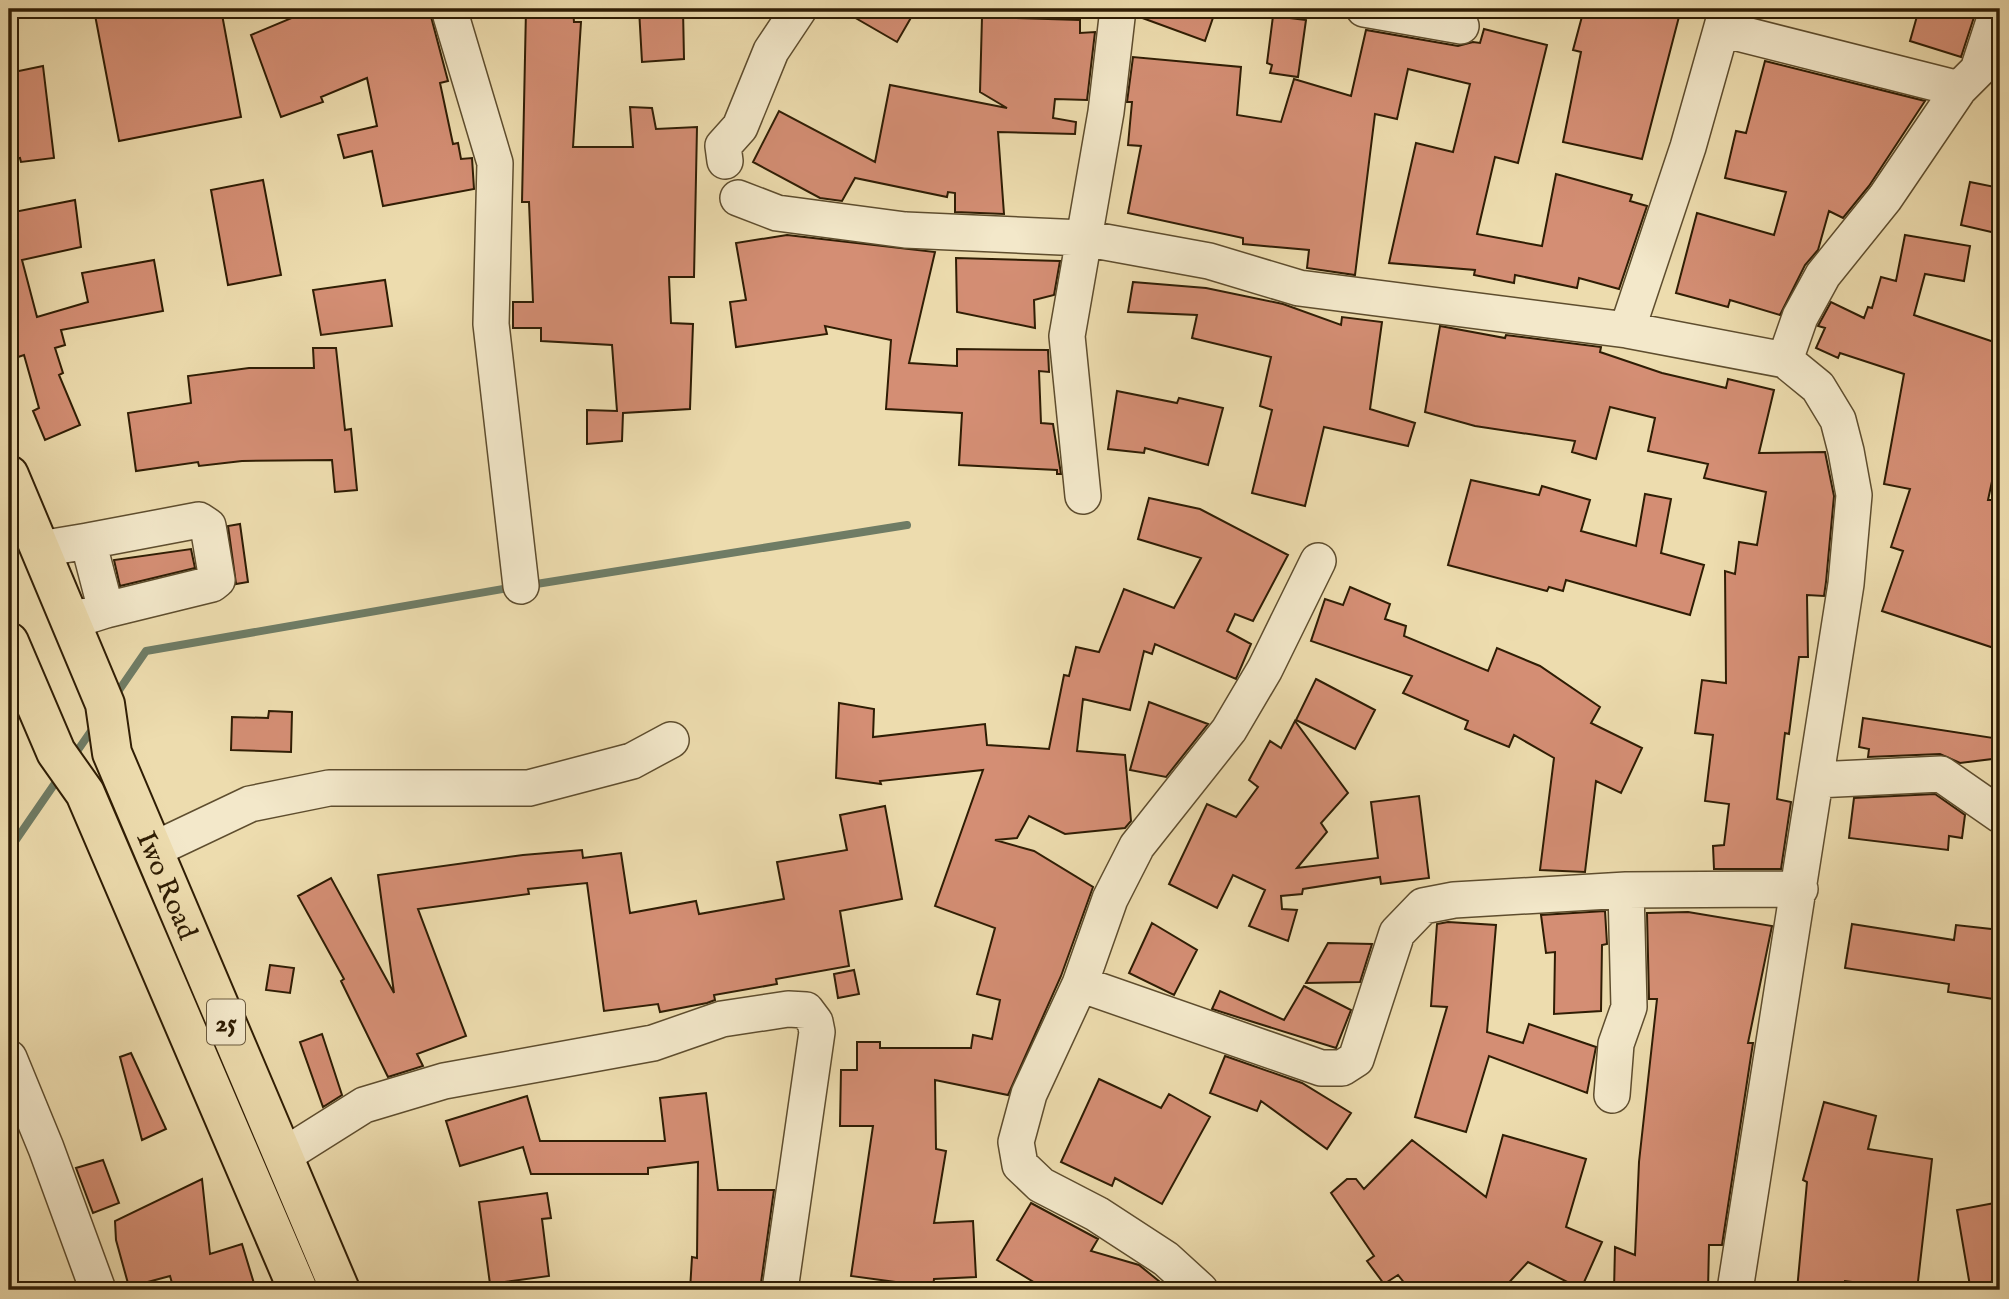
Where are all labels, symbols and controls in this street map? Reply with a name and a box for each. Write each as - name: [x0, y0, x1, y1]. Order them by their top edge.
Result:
- street label: Iwo Road: [127, 826, 204, 945]
- road number: 25: [207, 1000, 245, 1044]

